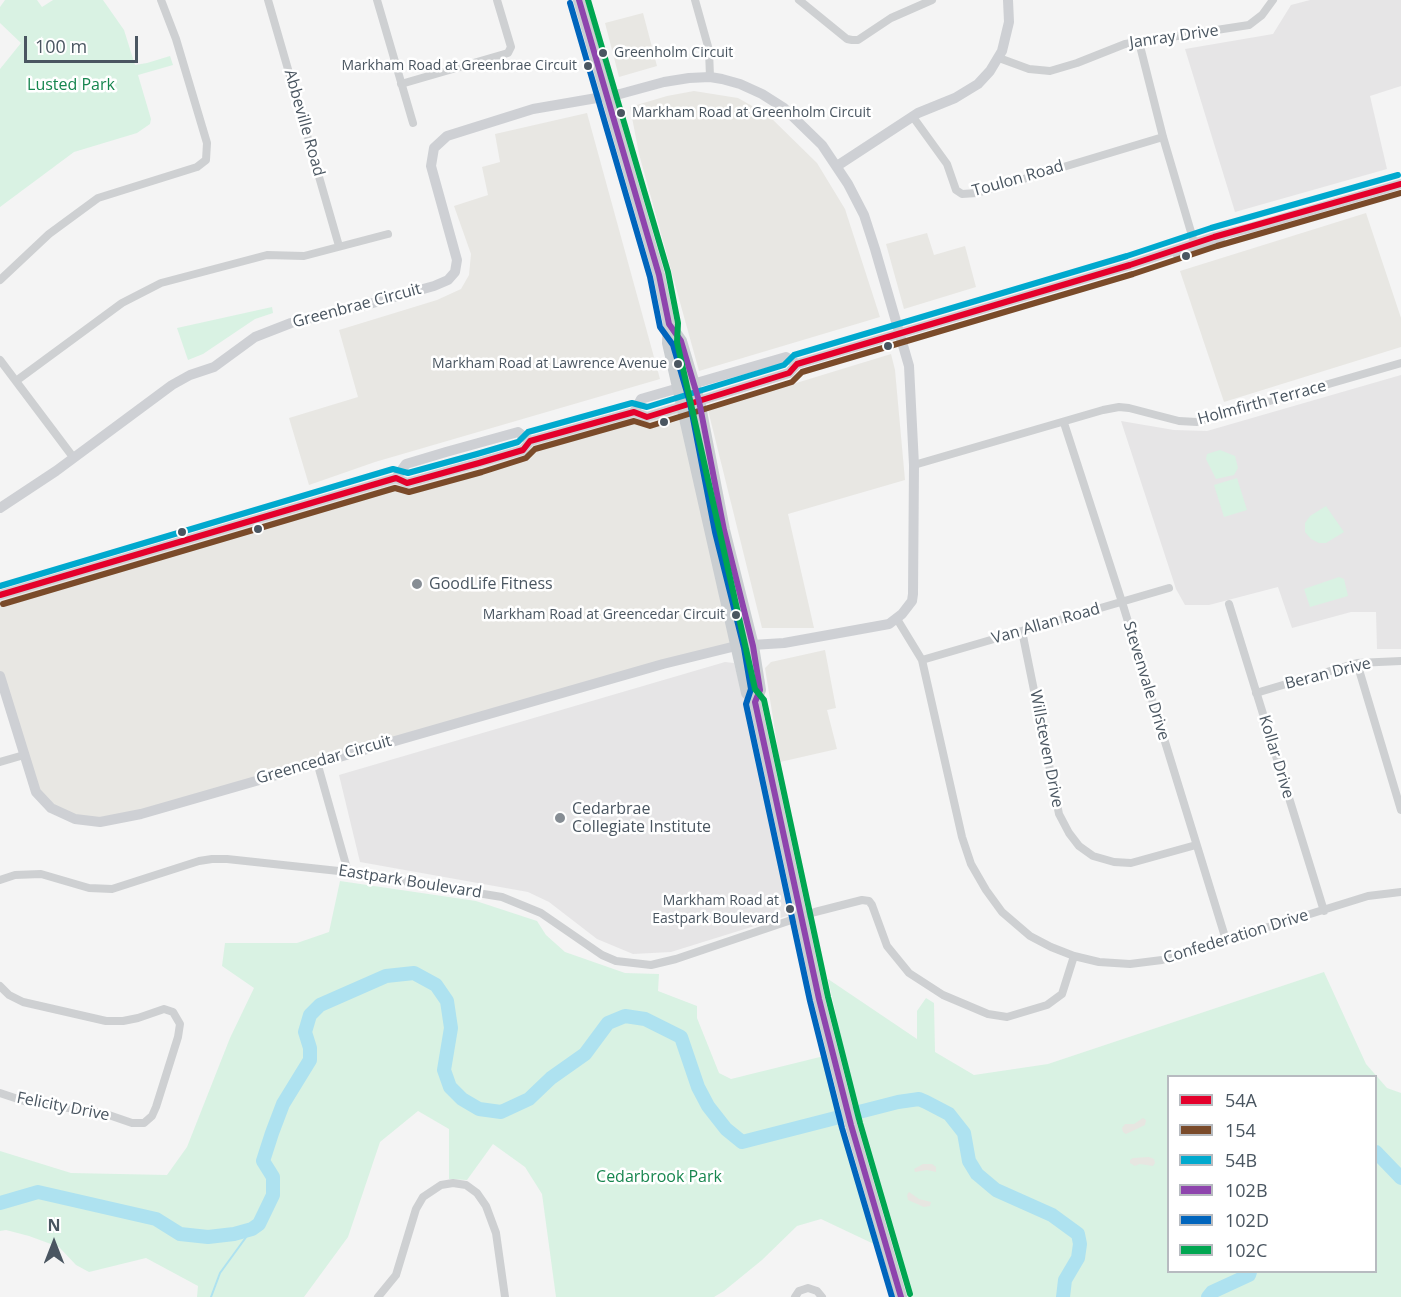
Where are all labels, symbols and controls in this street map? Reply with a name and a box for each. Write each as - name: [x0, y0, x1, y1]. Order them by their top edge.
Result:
- street label: Janray Drive: [1128, 21, 1220, 53]
- scale bar: [27, 24, 141, 62]
- text: 100 m: [35, 34, 87, 58]
- place label: Greenholm Circuit: [614, 45, 733, 61]
- marker: Greenholm Circuit: [597, 47, 609, 59]
- place label: Markham Road at Greenbrae Circuit: [341, 58, 577, 74]
- marker: Markham Road at Greenbrae Circuit: [582, 60, 594, 72]
- street label: Abbeville Road: [280, 67, 328, 179]
- park label: Lusted Park: [27, 75, 115, 95]
- place label: Markham Road at Greenholm Circuit: [632, 105, 871, 121]
- marker: Markham Road at Greenholm Circuit: [615, 107, 627, 119]
- street label: Toulon Road: [970, 157, 1066, 201]
- unlabelled marker: [1180, 250, 1192, 262]
- street label: Greenbrae Circuit: [291, 280, 423, 332]
- unlabelled marker: [882, 340, 894, 352]
- place label: Markham Road at Lawrence Avenue: [432, 356, 667, 372]
- marker: Markham Road at Lawrence Avenue: [672, 358, 684, 370]
- street label: Holmfirth Terrace: [1196, 377, 1328, 429]
- unlabelled marker: [658, 416, 670, 428]
- unlabelled marker: [252, 523, 264, 535]
- unlabelled marker: [176, 526, 188, 538]
- place label: GoodLife Fitness: [429, 574, 553, 594]
- marker: GoodLife Fitness: [410, 577, 424, 591]
- street label: Van Allan Road: [990, 599, 1102, 649]
- place label: Markham Road at Greencedar Circuit: [483, 607, 725, 623]
- marker: Markham Road at Greencedar Circuit: [730, 609, 742, 621]
- street label: Stevenvale Drive: [1119, 619, 1173, 743]
- street label: Beran Drive: [1283, 654, 1373, 694]
- street label: Willsteven Drive: [1025, 689, 1067, 809]
- street label: Kollar Drive: [1254, 713, 1298, 801]
- street label: Greencedar Circuit: [254, 731, 394, 789]
- place label: Cedarbrae Collegiate Institute: [572, 799, 711, 837]
- marker: Cedarbrae Collegiate Institute: [553, 811, 567, 825]
- street label: Eastpark Boulevard: [337, 861, 483, 903]
- place label: Markham Road at Eastpark Boulevard: [652, 893, 779, 926]
- marker: Markham Road at Eastpark Boulevard: [784, 903, 796, 915]
- street label: Confederation Drive: [1161, 906, 1311, 968]
- legend: [1167, 1075, 1377, 1273]
- text: 54A: [1225, 1088, 1257, 1112]
- street label: Felicity Drive: [15, 1089, 111, 1125]
- text: 154: [1225, 1118, 1256, 1142]
- text: 54B: [1225, 1148, 1257, 1172]
- park label: Cedarbrook Park: [596, 1167, 722, 1187]
- text: 102B: [1225, 1178, 1268, 1202]
- text: 102D: [1225, 1208, 1269, 1232]
- north arrow: [24, 1213, 84, 1273]
- text: N: [47, 1214, 61, 1236]
- text: 102C: [1225, 1238, 1267, 1262]

